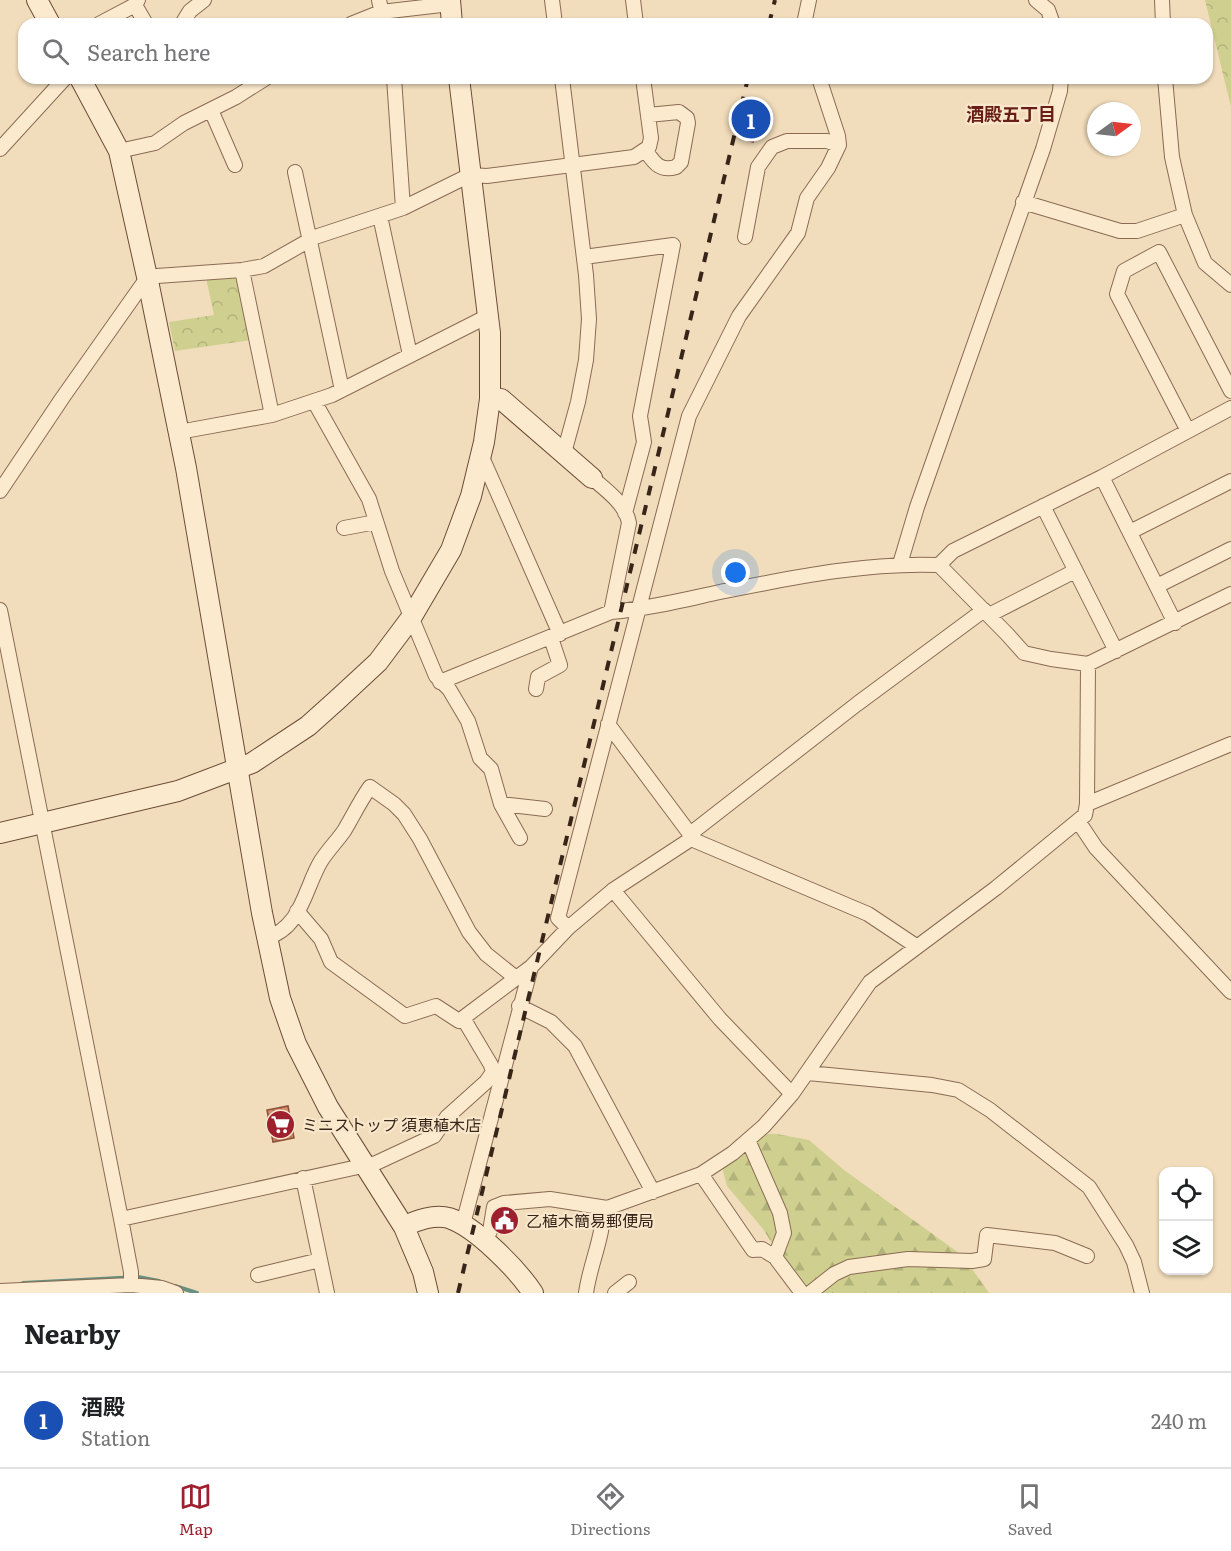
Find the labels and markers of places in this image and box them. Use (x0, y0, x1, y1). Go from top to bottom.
pin: 1 (732, 96, 771, 142)
supermarket icon: ミニストップ 須恵植木店 (265, 1108, 297, 1140)
place label: ミニストップ 須恵植木店 (302, 1112, 481, 1136)
public building icon: 乙植木簡易郵便局 (489, 1204, 521, 1236)
place label: 乙植木簡易郵便局 (526, 1208, 654, 1232)

